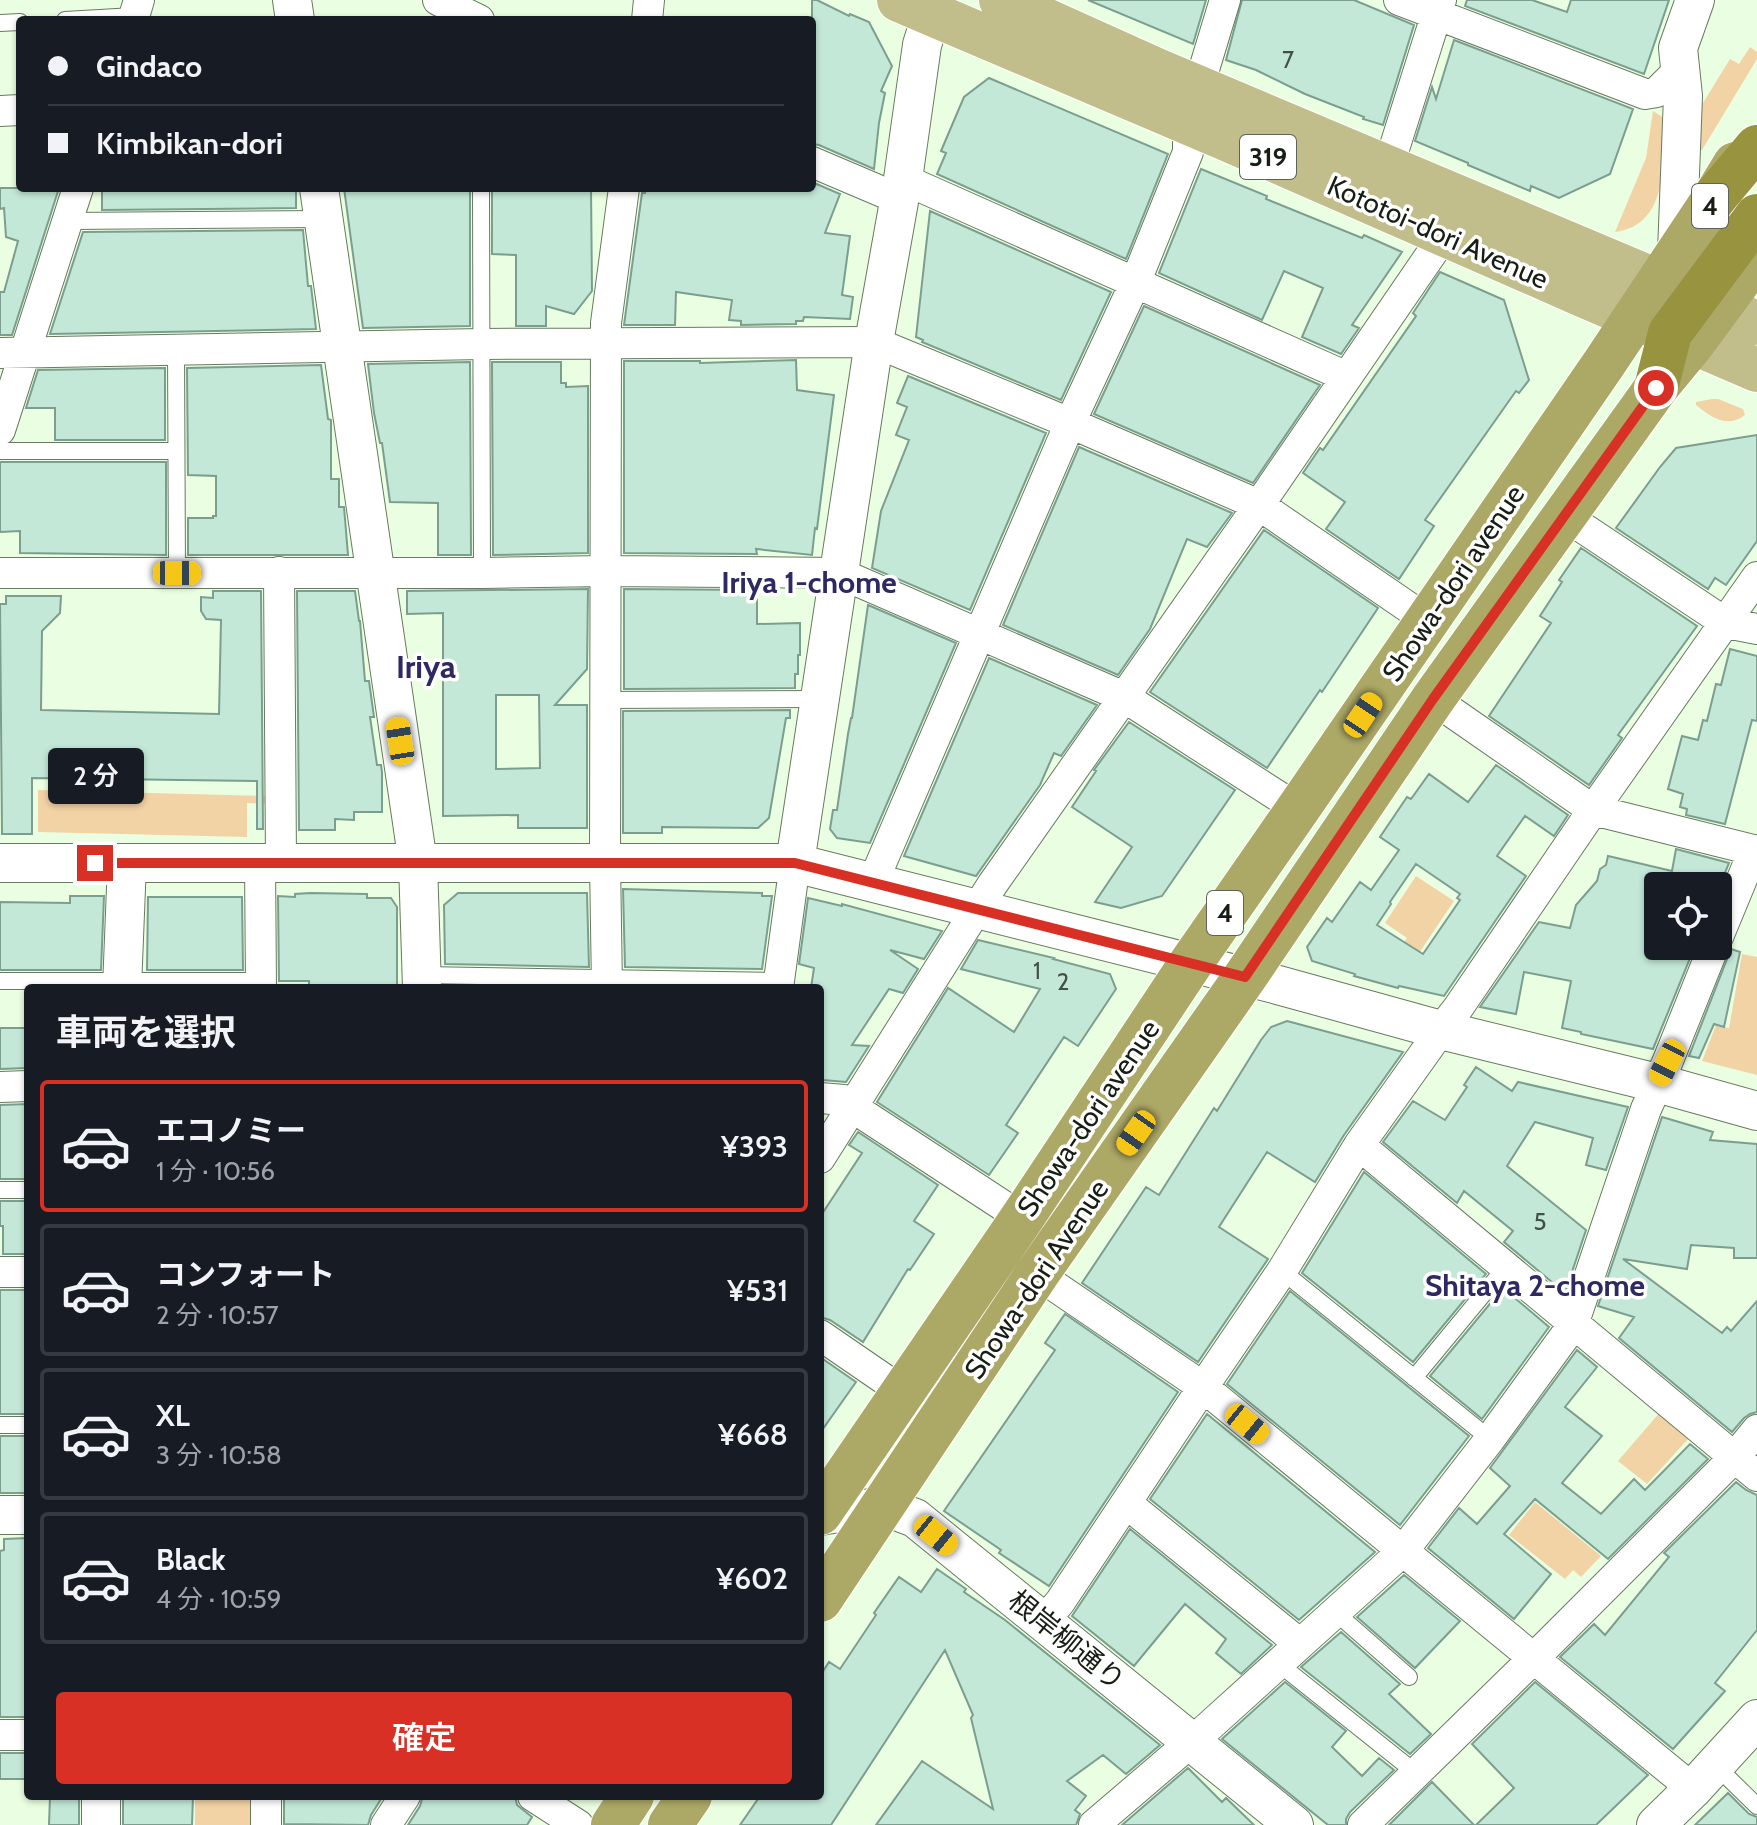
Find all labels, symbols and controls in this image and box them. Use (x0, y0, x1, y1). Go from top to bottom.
house number: 7 (1282, 45, 1294, 74)
text: Gindaco (96, 48, 202, 85)
text: Kimbikan-dori (96, 125, 283, 162)
road number: 319 (1240, 135, 1296, 179)
street label: Kototoi-dori Avenue (1322, 168, 1554, 296)
road number: 4 (1692, 184, 1728, 228)
route start (1638, 370, 1674, 406)
street label: Showa-dori avenue (1375, 478, 1531, 688)
car (153, 561, 201, 585)
district label: Iriya 1-chome (721, 564, 897, 601)
district label: Iriya (396, 647, 456, 686)
car (1340, 688, 1386, 742)
car (384, 715, 416, 767)
callout: 2 分 (47, 747, 143, 803)
text: 2 分 (73, 760, 119, 792)
route end (77, 845, 113, 881)
map controls (1644, 872, 1732, 960)
button: locate (1644, 872, 1732, 960)
road number: 4 (1207, 891, 1243, 935)
house number: 1 (1033, 956, 1041, 985)
house number: 2 (1057, 967, 1069, 996)
text: 車両を選択 (56, 1010, 236, 1054)
street label: Showa-dori avenue (1010, 1013, 1166, 1223)
car (1645, 1036, 1689, 1090)
car (1112, 1106, 1160, 1160)
icon: car (60, 1110, 132, 1182)
text: エコノミー (156, 1112, 306, 1149)
text: ¥393 (721, 1128, 788, 1165)
text: 1 分 · 10:56 (156, 1155, 275, 1187)
street label: Showa-dori Avenue (957, 1173, 1115, 1385)
house number: 5 (1534, 1207, 1546, 1236)
icon: car (60, 1254, 132, 1326)
text: コンフォート (156, 1256, 335, 1293)
district label: Shitaya 2-chome (1425, 1267, 1645, 1304)
text: ¥531 (727, 1272, 788, 1309)
text: 2 分 · 10:57 (156, 1299, 279, 1331)
text: XL (156, 1397, 190, 1434)
icon: car (60, 1398, 132, 1470)
car (1221, 1400, 1273, 1448)
text: ¥668 (718, 1416, 788, 1453)
text: 3 分 · 10:58 (156, 1439, 282, 1471)
car (910, 1511, 962, 1559)
text: Black (156, 1541, 226, 1578)
icon: car (60, 1542, 132, 1614)
text: ¥602 (716, 1560, 788, 1597)
text: 4 分 · 10:59 (156, 1583, 282, 1615)
street label: 根岸柳通り (1002, 1583, 1132, 1697)
button: 確定 (56, 1692, 792, 1784)

